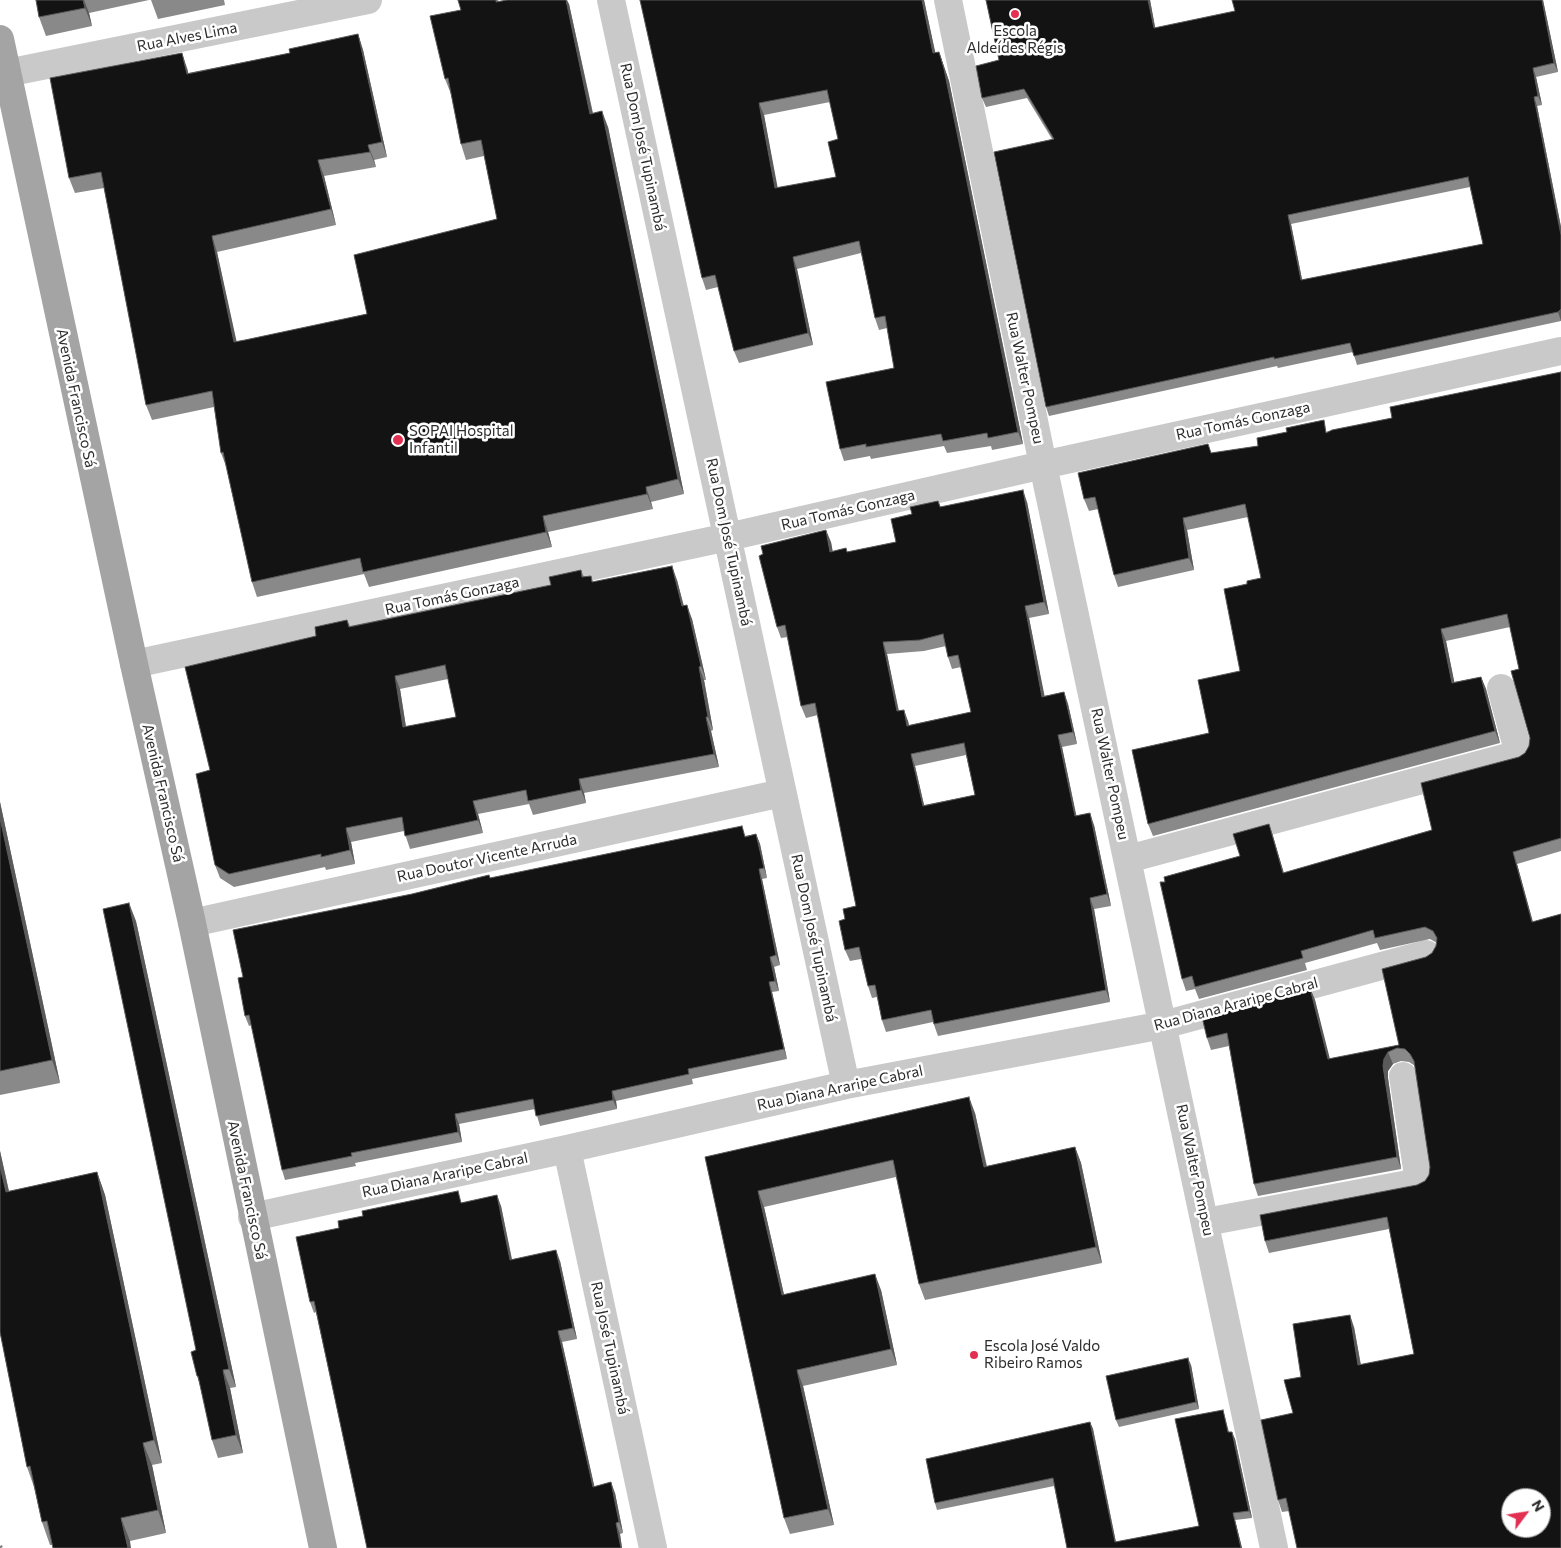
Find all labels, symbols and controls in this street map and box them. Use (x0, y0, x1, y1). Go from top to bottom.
marker: Escola Aldeídes Régis (1009, 8, 1021, 20)
street label: Rua Alves Lima (135, 18, 239, 56)
place label: Escola Aldeídes Régis (966, 22, 1064, 57)
street label: Rua Dom José Tupinambá (616, 61, 670, 233)
street label: Rua Walter Pompeu (1002, 310, 1048, 446)
street label: Avenida Francisco Sá (52, 327, 100, 469)
street label: Rua Tomás Gonzaga (1174, 398, 1312, 444)
place label: SOPAI Hospital Infantil (409, 422, 514, 457)
marker: SOPAI Hospital Infantil (391, 433, 405, 447)
street label: Rua Dom José Tupinambá (702, 456, 756, 628)
street label: Rua Tomás Gonzaga (779, 486, 917, 534)
street label: Rua Tomás Gonzaga (383, 573, 521, 619)
street label: Rua Walter Pompeu (1087, 706, 1133, 842)
street label: Avenida Francisco Sá (138, 722, 188, 864)
street label: Rua Doutor Vicente Arruda (395, 830, 579, 886)
street label: Rua Dom José Tupinambá (787, 852, 841, 1024)
street label: Rua Diana Araripe Cabral (1152, 973, 1320, 1035)
street label: Rua Diana Araripe Cabral (755, 1062, 925, 1114)
street label: Rua Walter Pompeu (1172, 1102, 1218, 1238)
street label: Avenida Francisco Sá (223, 1119, 271, 1261)
street label: Rua Diana Araripe Cabral (360, 1149, 530, 1201)
street label: Rua José Tupinambá (587, 1280, 633, 1416)
place label: Escola José Valdo Ribeiro Ramos (984, 1337, 1100, 1372)
marker: Escola José Valdo Ribeiro Ramos (968, 1349, 980, 1361)
north arrow (1501, 1488, 1551, 1538)
text: N (1528, 1497, 1548, 1514)

